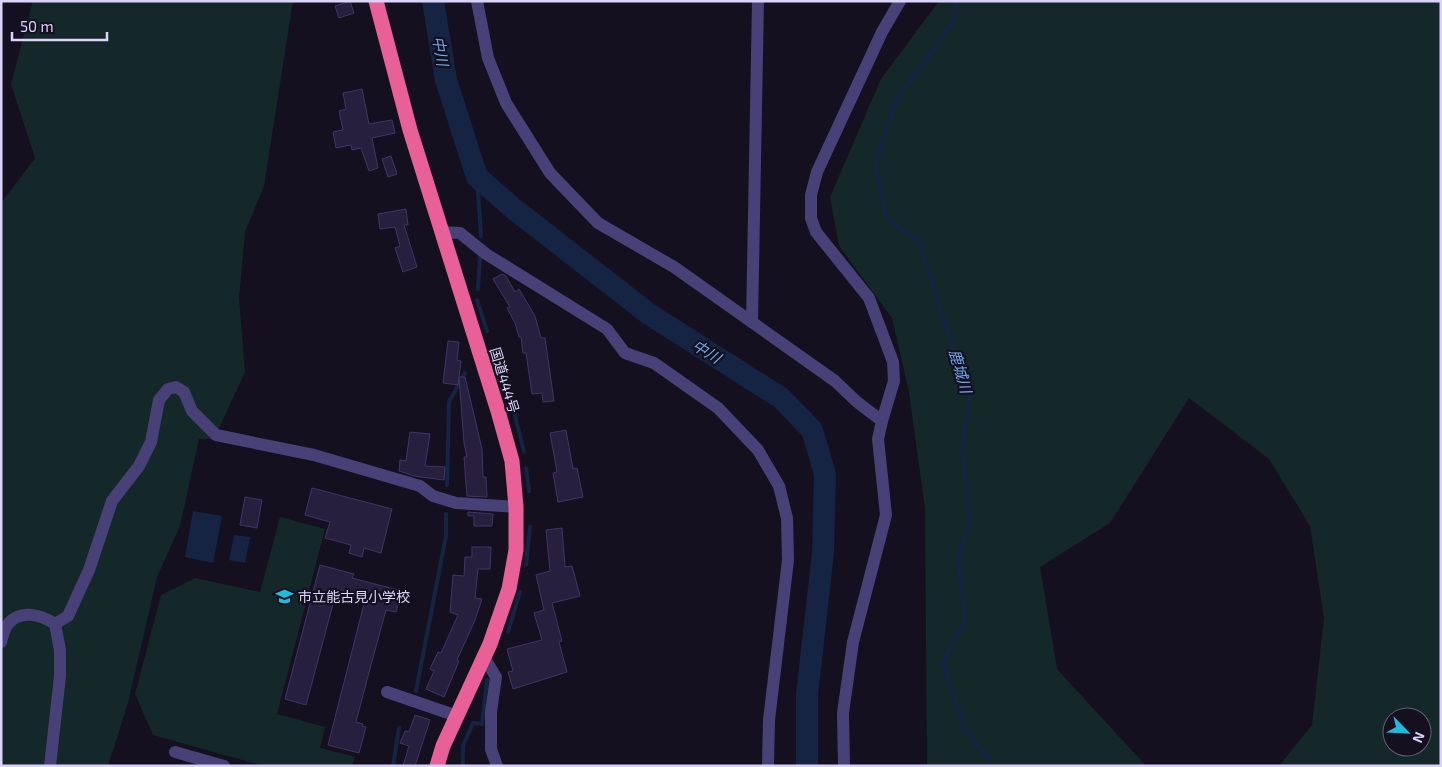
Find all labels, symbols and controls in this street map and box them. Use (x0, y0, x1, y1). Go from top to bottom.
scale bar (12, 10, 108, 42)
text: 50 m (20, 17, 54, 35)
water label: 中川 (430, 35, 453, 69)
water label: 中川 (690, 335, 726, 368)
street label: 国道444号 (487, 345, 523, 415)
water label: 鹿城川 (946, 347, 976, 397)
school or university icon: 市立能古見小学校 (274, 586, 294, 606)
place label: 市立能古見小学校 (298, 588, 410, 605)
north arrow (1382, 707, 1432, 757)
text: N (1410, 729, 1429, 746)

